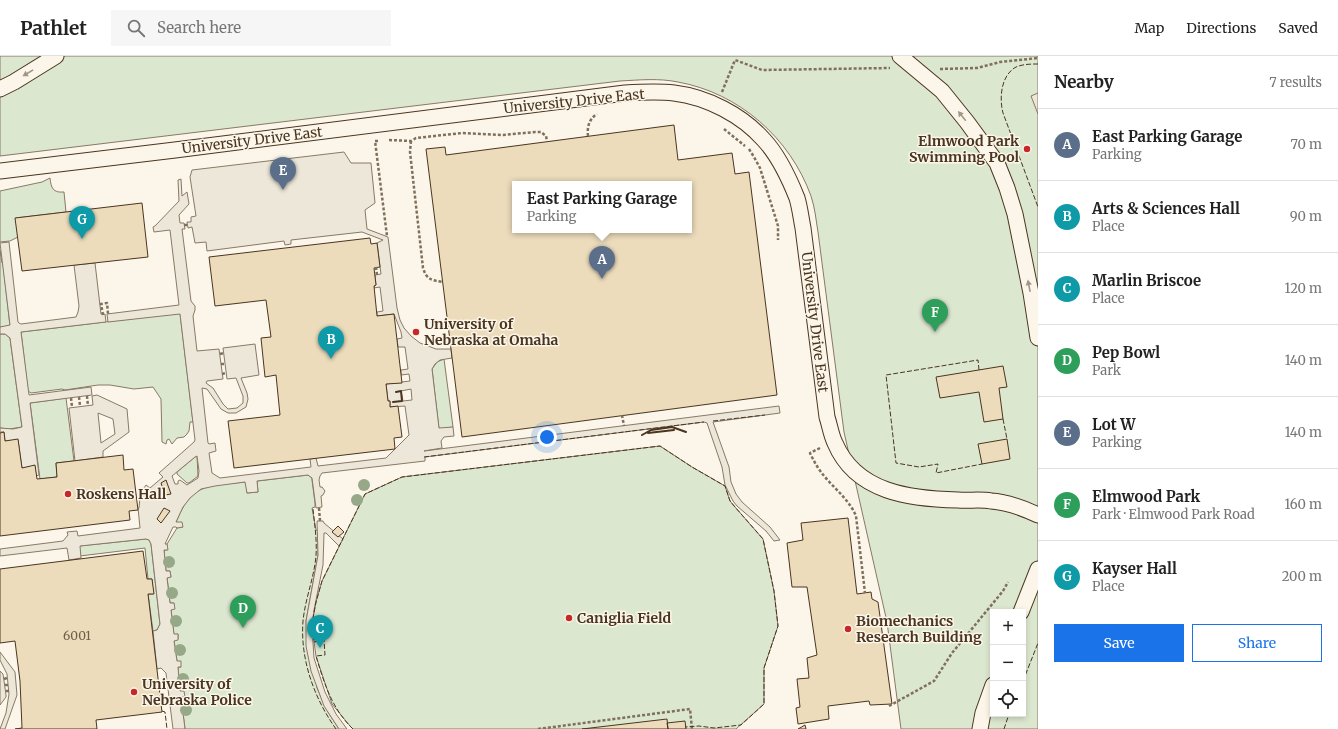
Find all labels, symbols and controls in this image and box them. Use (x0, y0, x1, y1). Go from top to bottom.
search box (111, 10, 391, 46)
text: Pathlet (20, 16, 87, 40)
icon: search (125, 17, 147, 39)
text: Search here (157, 18, 241, 37)
text: Map (1134, 19, 1164, 37)
text: Directions (1186, 19, 1256, 37)
text: Saved (1278, 19, 1318, 37)
one-way arrow (22, 70, 34, 77)
text: Nearby (1054, 71, 1114, 93)
text: 7 results (1269, 74, 1322, 91)
street label: University Drive East (502, 85, 646, 117)
one-way arrow (957, 110, 966, 121)
street label: University Drive East (180, 122, 324, 158)
text: East Parking Garage (1092, 127, 1242, 146)
place label: Elmwood Park Swimming Pool (909, 132, 1020, 166)
text: A (1062, 136, 1072, 153)
text: 70 m (1291, 136, 1322, 153)
marker: Elmwood Park Swimming Pool (1022, 144, 1032, 154)
text: Parking (1092, 146, 1142, 163)
pin: E (270, 157, 296, 190)
popup (512, 181, 692, 233)
text: East Parking Garage (527, 189, 677, 208)
text: Arts & Sciences Hall (1092, 199, 1240, 218)
pin: G (69, 206, 95, 239)
text: Parking (527, 208, 576, 225)
text: B (1062, 208, 1072, 225)
text: 90 m (1290, 208, 1322, 225)
text: Place (1092, 218, 1125, 235)
pin: A (589, 246, 615, 279)
street label: University Drive East (797, 250, 833, 394)
text: Marlin Briscoe (1092, 271, 1201, 290)
one-way arrow (1026, 279, 1032, 292)
text: C (1063, 280, 1071, 297)
text: 120 m (1284, 280, 1322, 297)
text: Place (1092, 290, 1125, 307)
pin: F (922, 299, 948, 332)
place label: University of Nebraska at Omaha (424, 315, 559, 349)
pin: B (318, 326, 344, 359)
marker: University of Nebraska at Omaha (411, 327, 421, 337)
text: Pep Bowl (1092, 343, 1160, 362)
text: D (1062, 352, 1072, 369)
text: 140 m (1285, 352, 1322, 369)
text: Park (1092, 362, 1121, 379)
text: Lot W (1092, 415, 1136, 434)
text: E (1063, 424, 1071, 441)
text: 140 m (1285, 424, 1322, 441)
your location (537, 427, 557, 447)
text: Parking (1092, 434, 1142, 451)
place label: Roskens Hall (76, 485, 167, 503)
text: Elmwood Park (1092, 487, 1200, 506)
marker: Roskens Hall (63, 489, 73, 499)
text: F (1063, 496, 1071, 513)
text: 160 m (1284, 496, 1322, 513)
text: Park · Elmwood Park Road (1092, 506, 1255, 523)
text: Kayser Hall (1092, 559, 1177, 578)
text: G (1062, 568, 1072, 585)
text: 200 m (1282, 568, 1322, 585)
text: Place (1092, 578, 1125, 595)
pin: D (230, 595, 256, 628)
place label: Caniglia Field (577, 609, 672, 627)
map controls (990, 609, 1026, 717)
button: + (990, 609, 1026, 645)
place label: Biomechanics Research Building (856, 612, 982, 646)
marker: Caniglia Field (564, 613, 574, 623)
pin: C (307, 615, 333, 648)
marker: Biomechanics Research Building (843, 624, 853, 634)
button: Save (1054, 624, 1184, 662)
button: Share (1192, 624, 1322, 662)
house number: 6001 (63, 628, 91, 643)
button: − (990, 645, 1026, 681)
place label: University of Nebraska Police (142, 675, 252, 709)
button: locate (990, 681, 1026, 717)
marker: University of Nebraska Police (129, 687, 139, 697)

